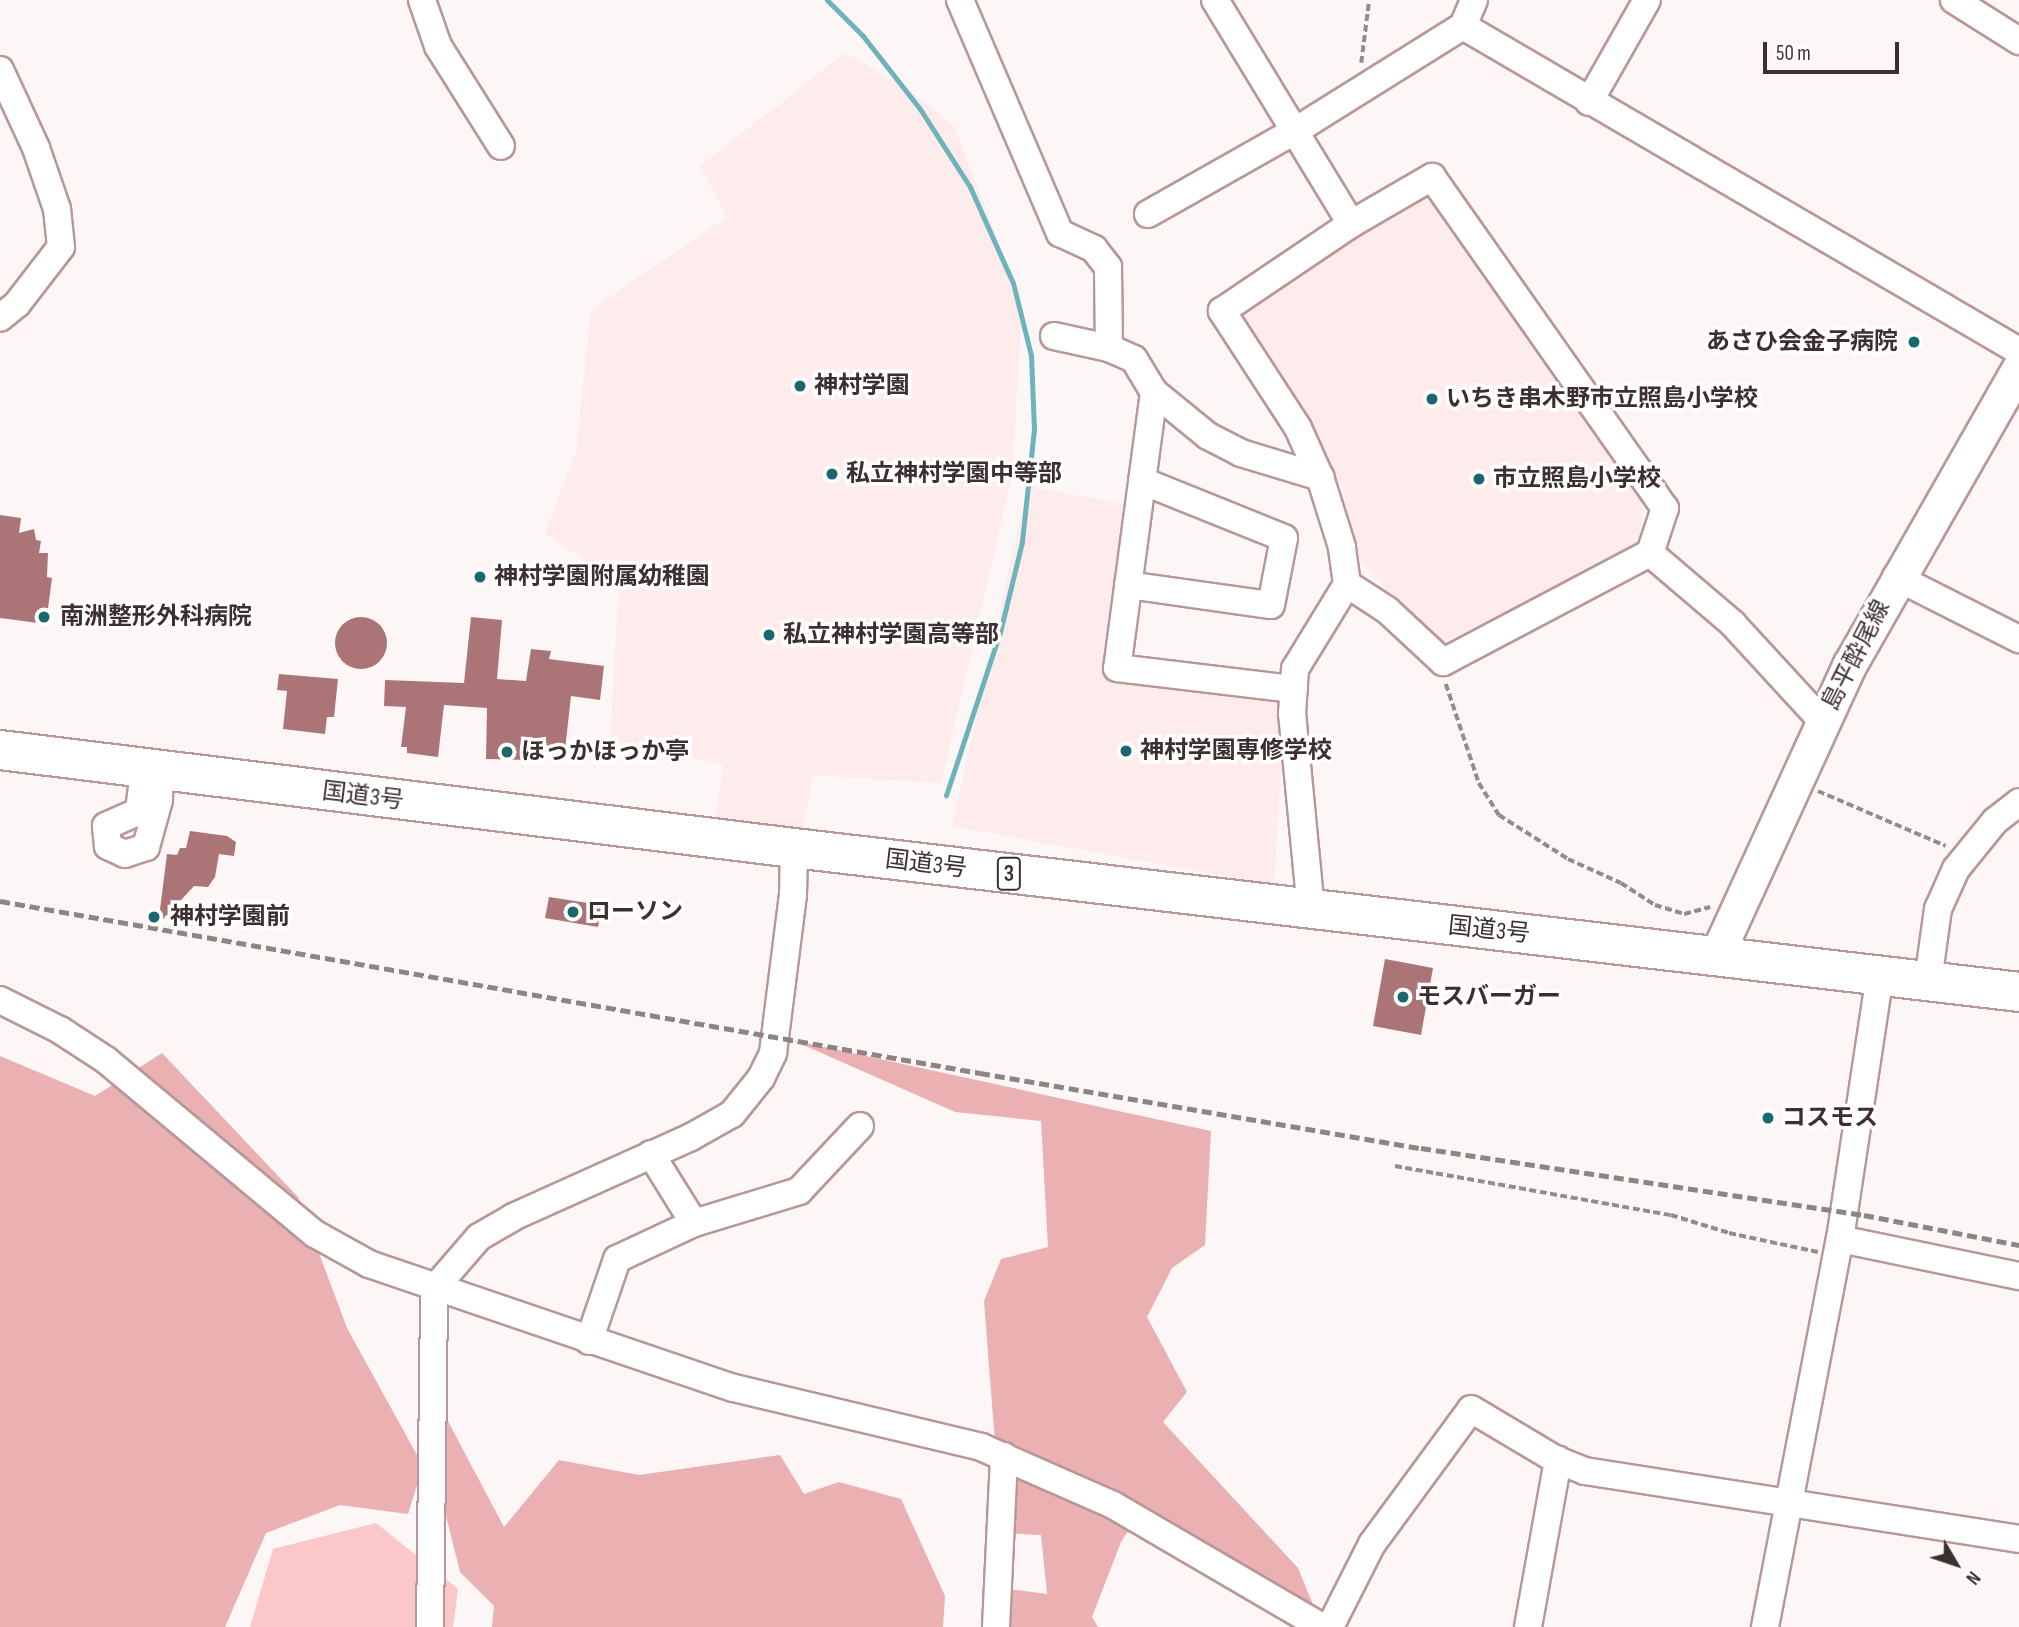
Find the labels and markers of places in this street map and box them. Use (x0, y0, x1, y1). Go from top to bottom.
place label: あさひ会金子病院 (1706, 328, 1898, 356)
marker: あさひ会金子病院 (1904, 332, 1924, 352)
place label: 神村学園 (814, 372, 910, 400)
marker: 神村学園 (792, 378, 808, 394)
place label: いちき串木野市立照島小学校 (1446, 385, 1758, 413)
marker: いちき串木野市立照島小学校 (1424, 391, 1440, 407)
place label: 私立神村学園中等部 (846, 460, 1062, 488)
place label: 市立照島小学校 (1493, 465, 1661, 493)
marker: 私立神村学園中等部 (824, 466, 840, 482)
marker: 市立照島小学校 (1471, 471, 1487, 487)
place label: 神村学園附属幼稚園 (494, 563, 710, 591)
marker: 神村学園附属幼稚園 (472, 569, 488, 585)
place label: 南洲整形外科病院 (60, 603, 252, 631)
marker: 南洲整形外科病院 (34, 607, 54, 627)
place label: 私立神村学園高等部 (783, 621, 999, 649)
marker: 私立神村学園高等部 (761, 627, 777, 643)
place label: 神村学園専修学校 (1140, 737, 1332, 765)
place label: ほっかほっか亭 (521, 738, 689, 766)
marker: 神村学園専修学校 (1118, 743, 1134, 759)
marker: ほっかほっか亭 (499, 744, 515, 760)
place label: ローソン (587, 898, 683, 926)
place label: 神村学園前 (170, 903, 290, 931)
marker: ローソン (565, 904, 581, 920)
marker: 神村学園前 (144, 907, 164, 927)
place label: モスバーガー (1417, 983, 1561, 1011)
marker: モスバーガー (1395, 989, 1411, 1005)
place label: コスモス (1782, 1104, 1878, 1132)
marker: コスモス (1760, 1110, 1776, 1126)

